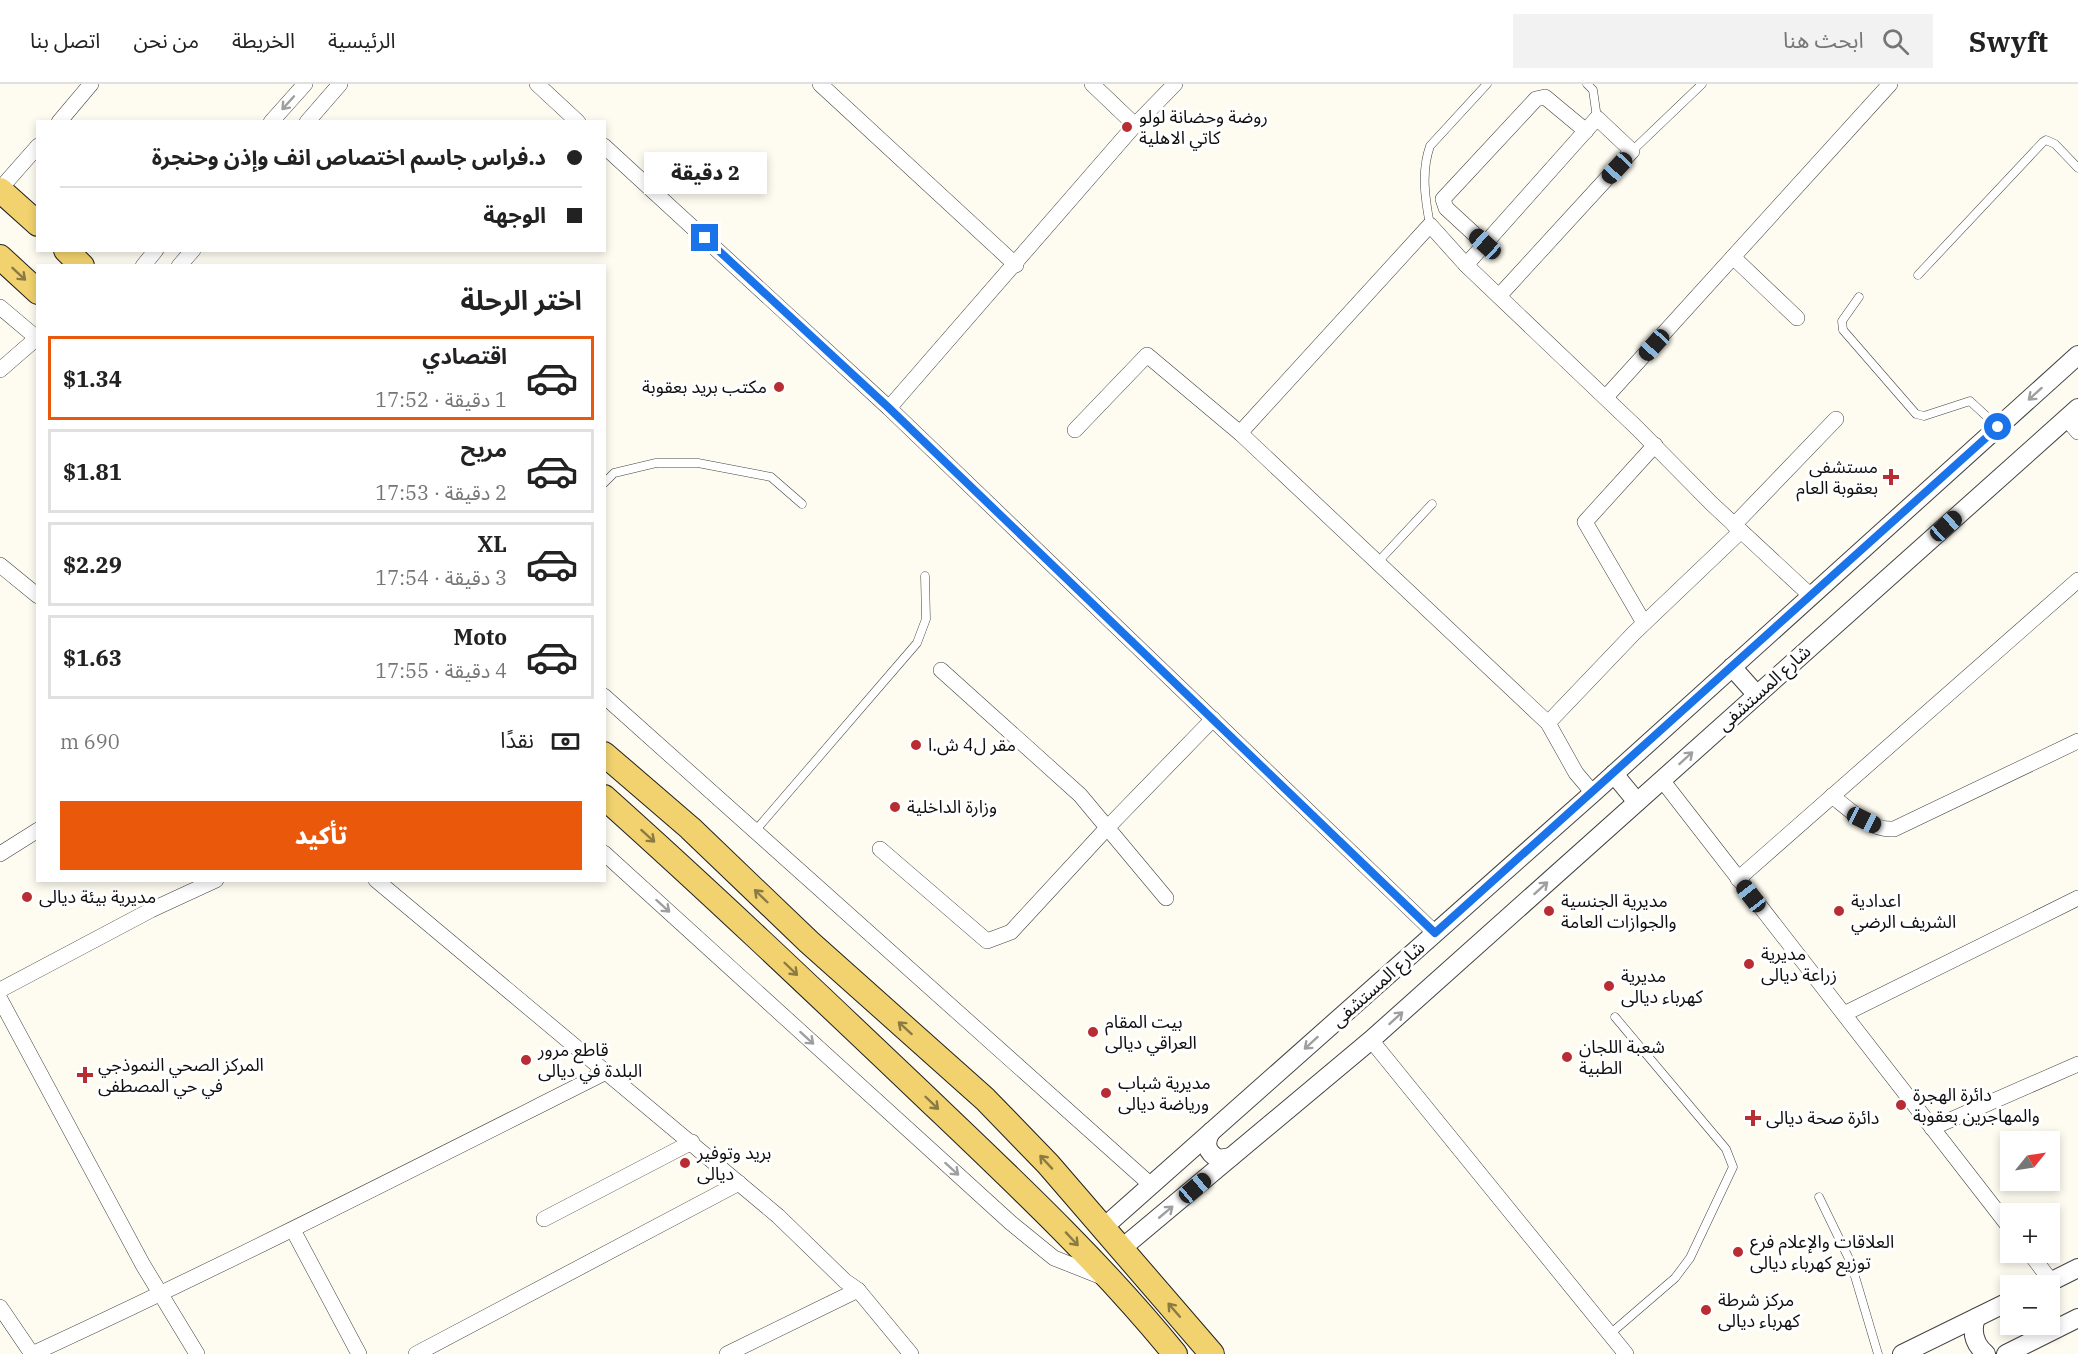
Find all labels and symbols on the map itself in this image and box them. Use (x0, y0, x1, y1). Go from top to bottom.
one-way arrow (281, 95, 295, 110)
place label: روضة وحضانة لولو كاتي الاهلية (1139, 105, 1268, 151)
marker: روضة وحضانة لولو كاتي الاهلية (1120, 120, 1134, 134)
car (1598, 149, 1636, 187)
callout: 2 دقيقة (644, 151, 766, 193)
route end (691, 224, 718, 251)
car (1466, 225, 1504, 263)
one-way arrow (11, 267, 26, 281)
car (1635, 326, 1673, 364)
place label: مكتب بريد بعقوبة (642, 375, 767, 398)
marker: مكتب بريد بعقوبة (772, 380, 786, 394)
one-way arrow (2027, 387, 2042, 401)
route start (1984, 413, 2011, 440)
place label: مستشفى بعقوبة العام (1796, 455, 1878, 502)
marker: مستشفى بعقوبة العام (1882, 468, 1900, 486)
car (1927, 507, 1965, 545)
street label: شارع المستشفى (1712, 640, 1817, 738)
place label: مقر ل4 ش.ا (928, 733, 1016, 756)
marker: مقر ل4 ش.ا (909, 738, 923, 752)
one-way arrow (1678, 751, 1693, 765)
place label: وزارة الداخلية (907, 795, 997, 818)
marker: وزارة الداخلية (888, 800, 902, 814)
car (1844, 804, 1884, 836)
one-way arrow (640, 829, 655, 843)
car (1733, 876, 1769, 916)
one-way arrow (1533, 881, 1548, 895)
place label: مديرية بيئة ديالى (39, 885, 156, 908)
one-way arrow (754, 889, 769, 903)
place label: مديرية الجنسية والجوازات العامة (1561, 889, 1677, 933)
place label: اعدادية الشريف الرضي (1851, 889, 1956, 935)
marker: مديرية بيئة ديالى (20, 890, 34, 904)
one-way arrow (656, 899, 671, 914)
marker: مديرية الجنسية والجوازات العامة (1542, 904, 1556, 918)
marker: اعدادية الشريف الرضي (1832, 904, 1846, 918)
street label: شارع المستشفى (1326, 936, 1431, 1034)
place label: مديرية زراعة ديالى (1761, 942, 1837, 986)
marker: مديرية زراعة ديالى (1742, 957, 1756, 971)
one-way arrow (783, 962, 798, 976)
place label: مديرية كهرباء ديالى (1621, 964, 1704, 1008)
marker: مديرية كهرباء ديالى (1602, 979, 1616, 993)
place label: بيت المقام العراقي ديالى (1105, 1010, 1197, 1056)
one-way arrow (1388, 1011, 1403, 1025)
one-way arrow (898, 1021, 913, 1035)
marker: بيت المقام العراقي ديالى (1086, 1025, 1100, 1039)
one-way arrow (800, 1031, 815, 1045)
place label: شعبة اللجان الطبية (1579, 1035, 1665, 1079)
one-way arrow (1304, 1036, 1319, 1050)
place label: قاطع مرور البلدة في ديالى (537, 1038, 642, 1084)
marker: شعبة اللجان الطبية (1560, 1050, 1574, 1064)
place label: المركز الصحي النموذجي في حي المصطفى (98, 1053, 264, 1099)
marker: قاطع مرور البلدة في ديالى (519, 1053, 533, 1067)
marker: المركز الصحي النموذجي في حي المصطفى (76, 1066, 94, 1084)
place label: مديرية شباب ورياضة ديالى (1118, 1071, 1211, 1115)
place label: دائرة الهجرة والمهاجرين بعقوبة (1913, 1083, 2040, 1127)
marker: مديرية شباب ورياضة ديالى (1099, 1086, 1113, 1100)
one-way arrow (924, 1096, 939, 1111)
marker: دائرة الهجرة والمهاجرين بعقوبة (1894, 1098, 1908, 1112)
place label: دائرة صحة ديالى (1766, 1106, 1879, 1129)
marker: دائرة صحة ديالى (1744, 1109, 1762, 1127)
north arrow (2000, 1131, 2060, 1191)
place label: بريد وتوفير ديالى (696, 1141, 771, 1185)
one-way arrow (1039, 1155, 1053, 1170)
marker: بريد وتوفير ديالى (678, 1156, 692, 1170)
one-way arrow (944, 1162, 959, 1176)
car (1175, 1170, 1215, 1206)
one-way arrow (1158, 1205, 1174, 1218)
place label: العلاقات والإعلام فرع توزيع كهرباء ديالى (1750, 1230, 1894, 1277)
one-way arrow (1065, 1231, 1079, 1246)
marker: العلاقات والإعلام فرع توزيع كهرباء ديالى (1731, 1245, 1745, 1259)
place label: مركز شرطة كهرباء ديالى (1718, 1288, 1801, 1332)
one-way arrow (1167, 1302, 1180, 1318)
marker: مركز شرطة كهرباء ديالى (1699, 1303, 1713, 1317)

